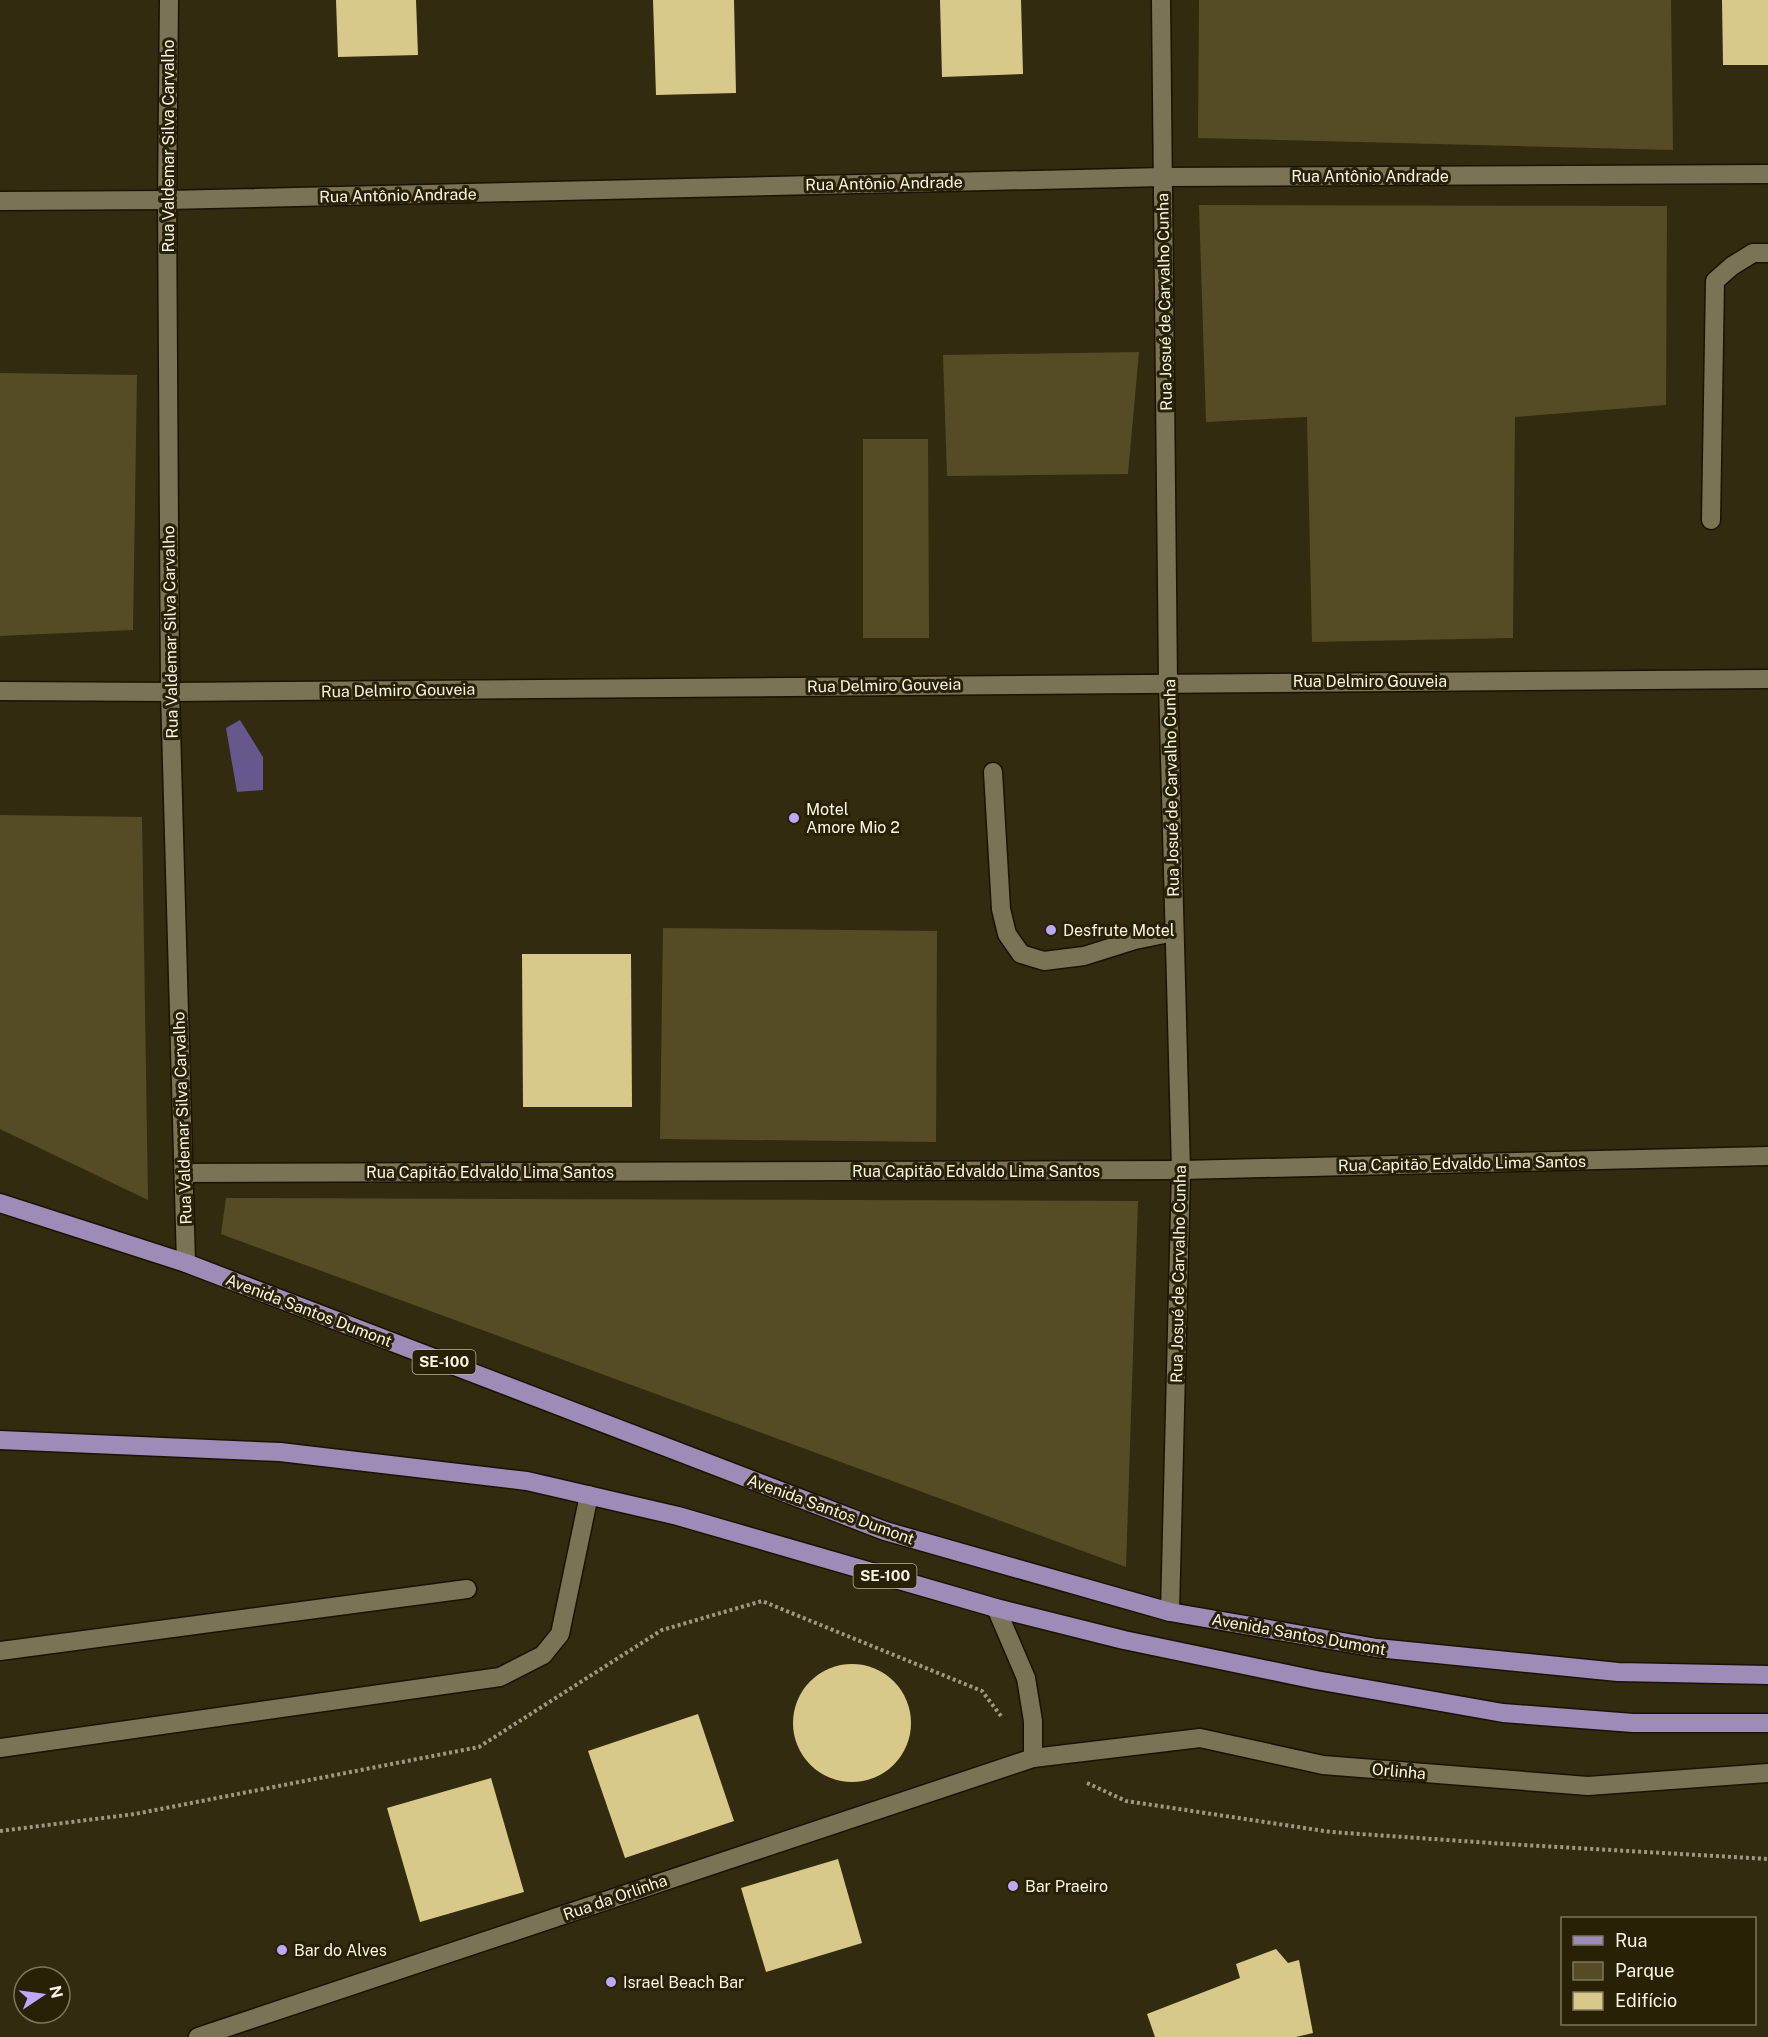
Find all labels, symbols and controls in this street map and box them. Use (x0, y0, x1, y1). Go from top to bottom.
street label: Rua Valdemar Silva Carvalho (159, 39, 178, 253)
street label: Rua Antônio Andrade (1291, 167, 1449, 186)
street label: Rua Antônio Andrade (805, 173, 963, 194)
street label: Rua Antônio Andrade (319, 185, 477, 206)
street label: Rua Josué de Carvalho Cunha (1153, 193, 1176, 411)
street label: Rua Valdemar Silva Carvalho (159, 525, 182, 739)
street label: Rua Delmiro Gouveia (1293, 672, 1447, 691)
street label: Rua Delmiro Gouveia (807, 675, 961, 696)
street label: Rua Josué de Carvalho Cunha (1160, 679, 1183, 897)
street label: Rua Delmiro Gouveia (321, 680, 475, 701)
place label: Motel Amore Mio 2 (806, 800, 900, 837)
marker: Motel Amore Mio 2 (787, 811, 801, 825)
place label: Desfrute Motel (1063, 921, 1175, 940)
marker: Desfrute Motel (1044, 923, 1058, 937)
street label: Rua Valdemar Silva Carvalho (169, 1011, 196, 1225)
street label: Rua Capitão Edvaldo Lima Santos (1338, 1152, 1586, 1175)
street label: Rua Capitão Edvaldo Lima Santos (852, 1162, 1100, 1181)
street label: Rua Capitão Edvaldo Lima Santos (366, 1163, 614, 1182)
street label: Rua Josué de Carvalho Cunha (1167, 1165, 1190, 1383)
street label: Avenida Santos Dumont (223, 1270, 395, 1351)
road number: SE-100 (412, 1350, 476, 1374)
street label: Avenida Santos Dumont (745, 1470, 917, 1549)
road number: SE-100 (854, 1564, 916, 1588)
street label: Avenida Santos Dumont (1210, 1610, 1388, 1659)
street label: Orlinha (1371, 1760, 1427, 1783)
street label: Rua da Orlinha (561, 1871, 670, 1924)
place label: Bar Praeiro (1025, 1877, 1108, 1896)
marker: Bar Praeiro (1006, 1879, 1020, 1893)
legend (1561, 1917, 1756, 2025)
text: Rua (1615, 1930, 1647, 1951)
place label: Bar do Alves (294, 1941, 387, 1960)
marker: Bar do Alves (275, 1943, 289, 1957)
text: Parque (1615, 1960, 1675, 1981)
north arrow (12, 1965, 72, 2025)
place label: Israel Beach Bar (623, 1973, 744, 1992)
marker: Israel Beach Bar (604, 1975, 618, 1989)
text: N (45, 1984, 67, 2000)
text: Edifício (1615, 1990, 1677, 2011)

